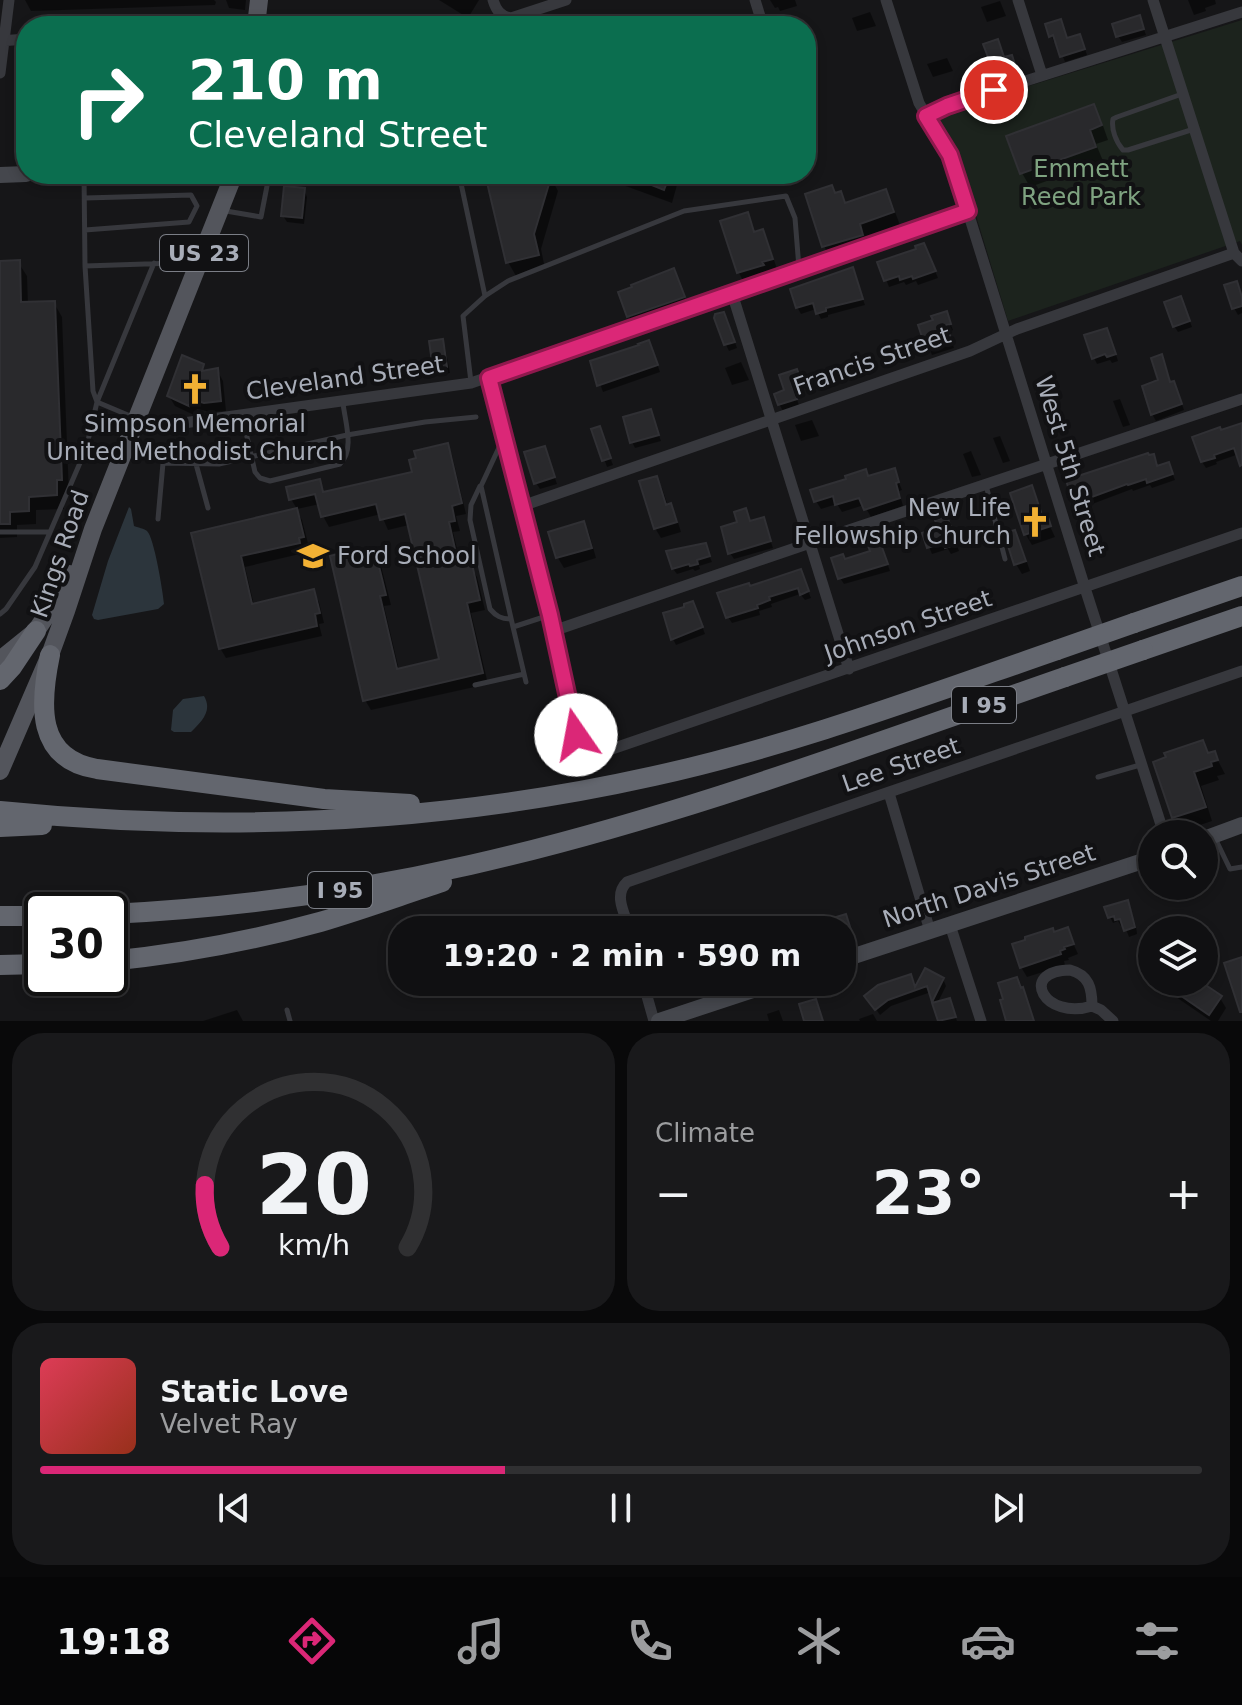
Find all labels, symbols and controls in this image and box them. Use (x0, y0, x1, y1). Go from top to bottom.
text: 210 m (188, 47, 383, 112)
icon: right (56, 48, 160, 152)
pin (960, 56, 1028, 124)
icon: arrive (972, 68, 1016, 112)
text: Cleveland Street (188, 114, 487, 155)
park label: Emmett Reed Park (1021, 155, 1141, 211)
road number: US 23 (160, 235, 248, 271)
street label: Francis Street (790, 321, 954, 401)
street label: Cleveland Street (244, 350, 446, 406)
church icon: Simpson Memorial United Methodist Church (178, 372, 212, 406)
street label: West 5th Street (1029, 372, 1111, 560)
place label: Simpson Memorial United Methodist Church (46, 410, 344, 466)
street label: Kings Road (25, 486, 95, 622)
place label: New Life Fellowship Church (794, 494, 1011, 550)
church icon: New Life Fellowship Church (1018, 505, 1052, 539)
school or university icon: Ford School (296, 539, 330, 573)
place label: Ford School (337, 542, 477, 570)
street label: Johnson Street (819, 584, 995, 668)
road number: I 95 (952, 687, 1016, 723)
position arrow (534, 693, 618, 777)
street label: Lee Street (838, 732, 964, 798)
map controls (1138, 820, 1218, 996)
button: search (1138, 820, 1218, 900)
street label: North Davis Street (879, 838, 1099, 934)
road number: I 95 (308, 872, 372, 908)
speed limit sign: 30 (24, 892, 128, 996)
button: layers (1138, 916, 1218, 996)
text: 19:20 · 2 min · 590 m (443, 938, 801, 973)
text: Climate (655, 1118, 755, 1148)
text: 20 (256, 1137, 371, 1234)
text: 23° (872, 1158, 985, 1228)
text: − (655, 1168, 692, 1219)
text: + (1165, 1168, 1202, 1219)
text: km/h (277, 1228, 350, 1262)
text: Static Love (160, 1374, 349, 1409)
text: Velvet Ray (160, 1409, 298, 1439)
icon: previous (212, 1486, 256, 1530)
icon: pause (599, 1486, 643, 1530)
icon: next (986, 1486, 1030, 1530)
icon: directions (284, 1613, 340, 1669)
icon: music (453, 1613, 509, 1669)
icon: phone (622, 1613, 678, 1669)
icon: climate (791, 1613, 847, 1669)
icon: car (960, 1613, 1016, 1669)
icon: filters (1129, 1613, 1185, 1669)
text: 19:18 (57, 1621, 171, 1662)

